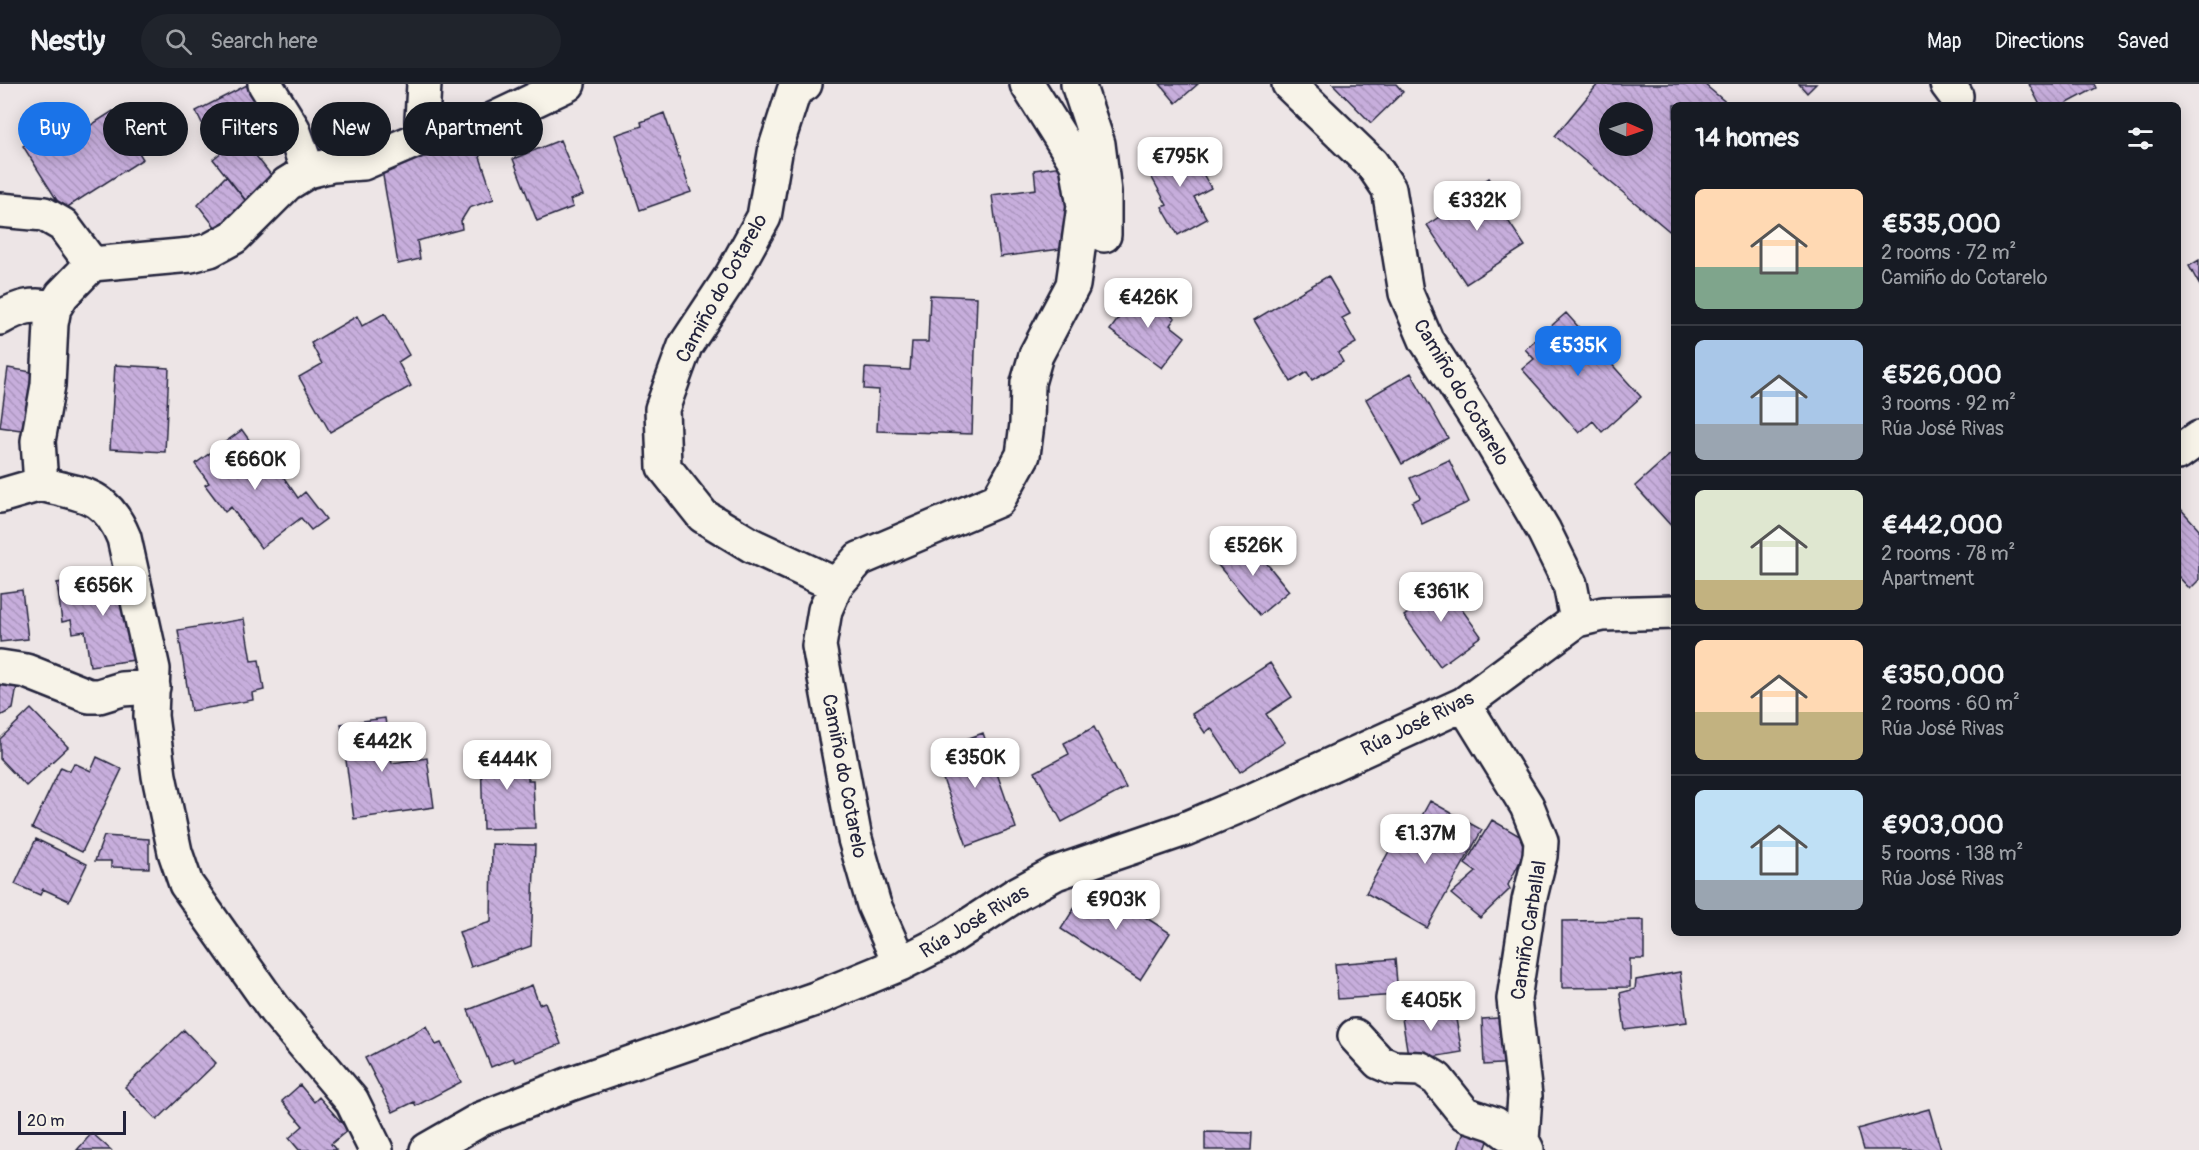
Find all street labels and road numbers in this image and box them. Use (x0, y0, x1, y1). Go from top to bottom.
street label: Camiño do Cotarelo (670, 209, 773, 367)
street label: Camiño do Cotarelo (1408, 314, 1515, 470)
street label: Rúa José Rivas (1357, 685, 1478, 762)
street label: Camiño do Cotarelo (816, 692, 873, 860)
street label: Camiño Carballal (1505, 858, 1552, 1002)
street label: Rúa José Rivas (915, 879, 1033, 964)

